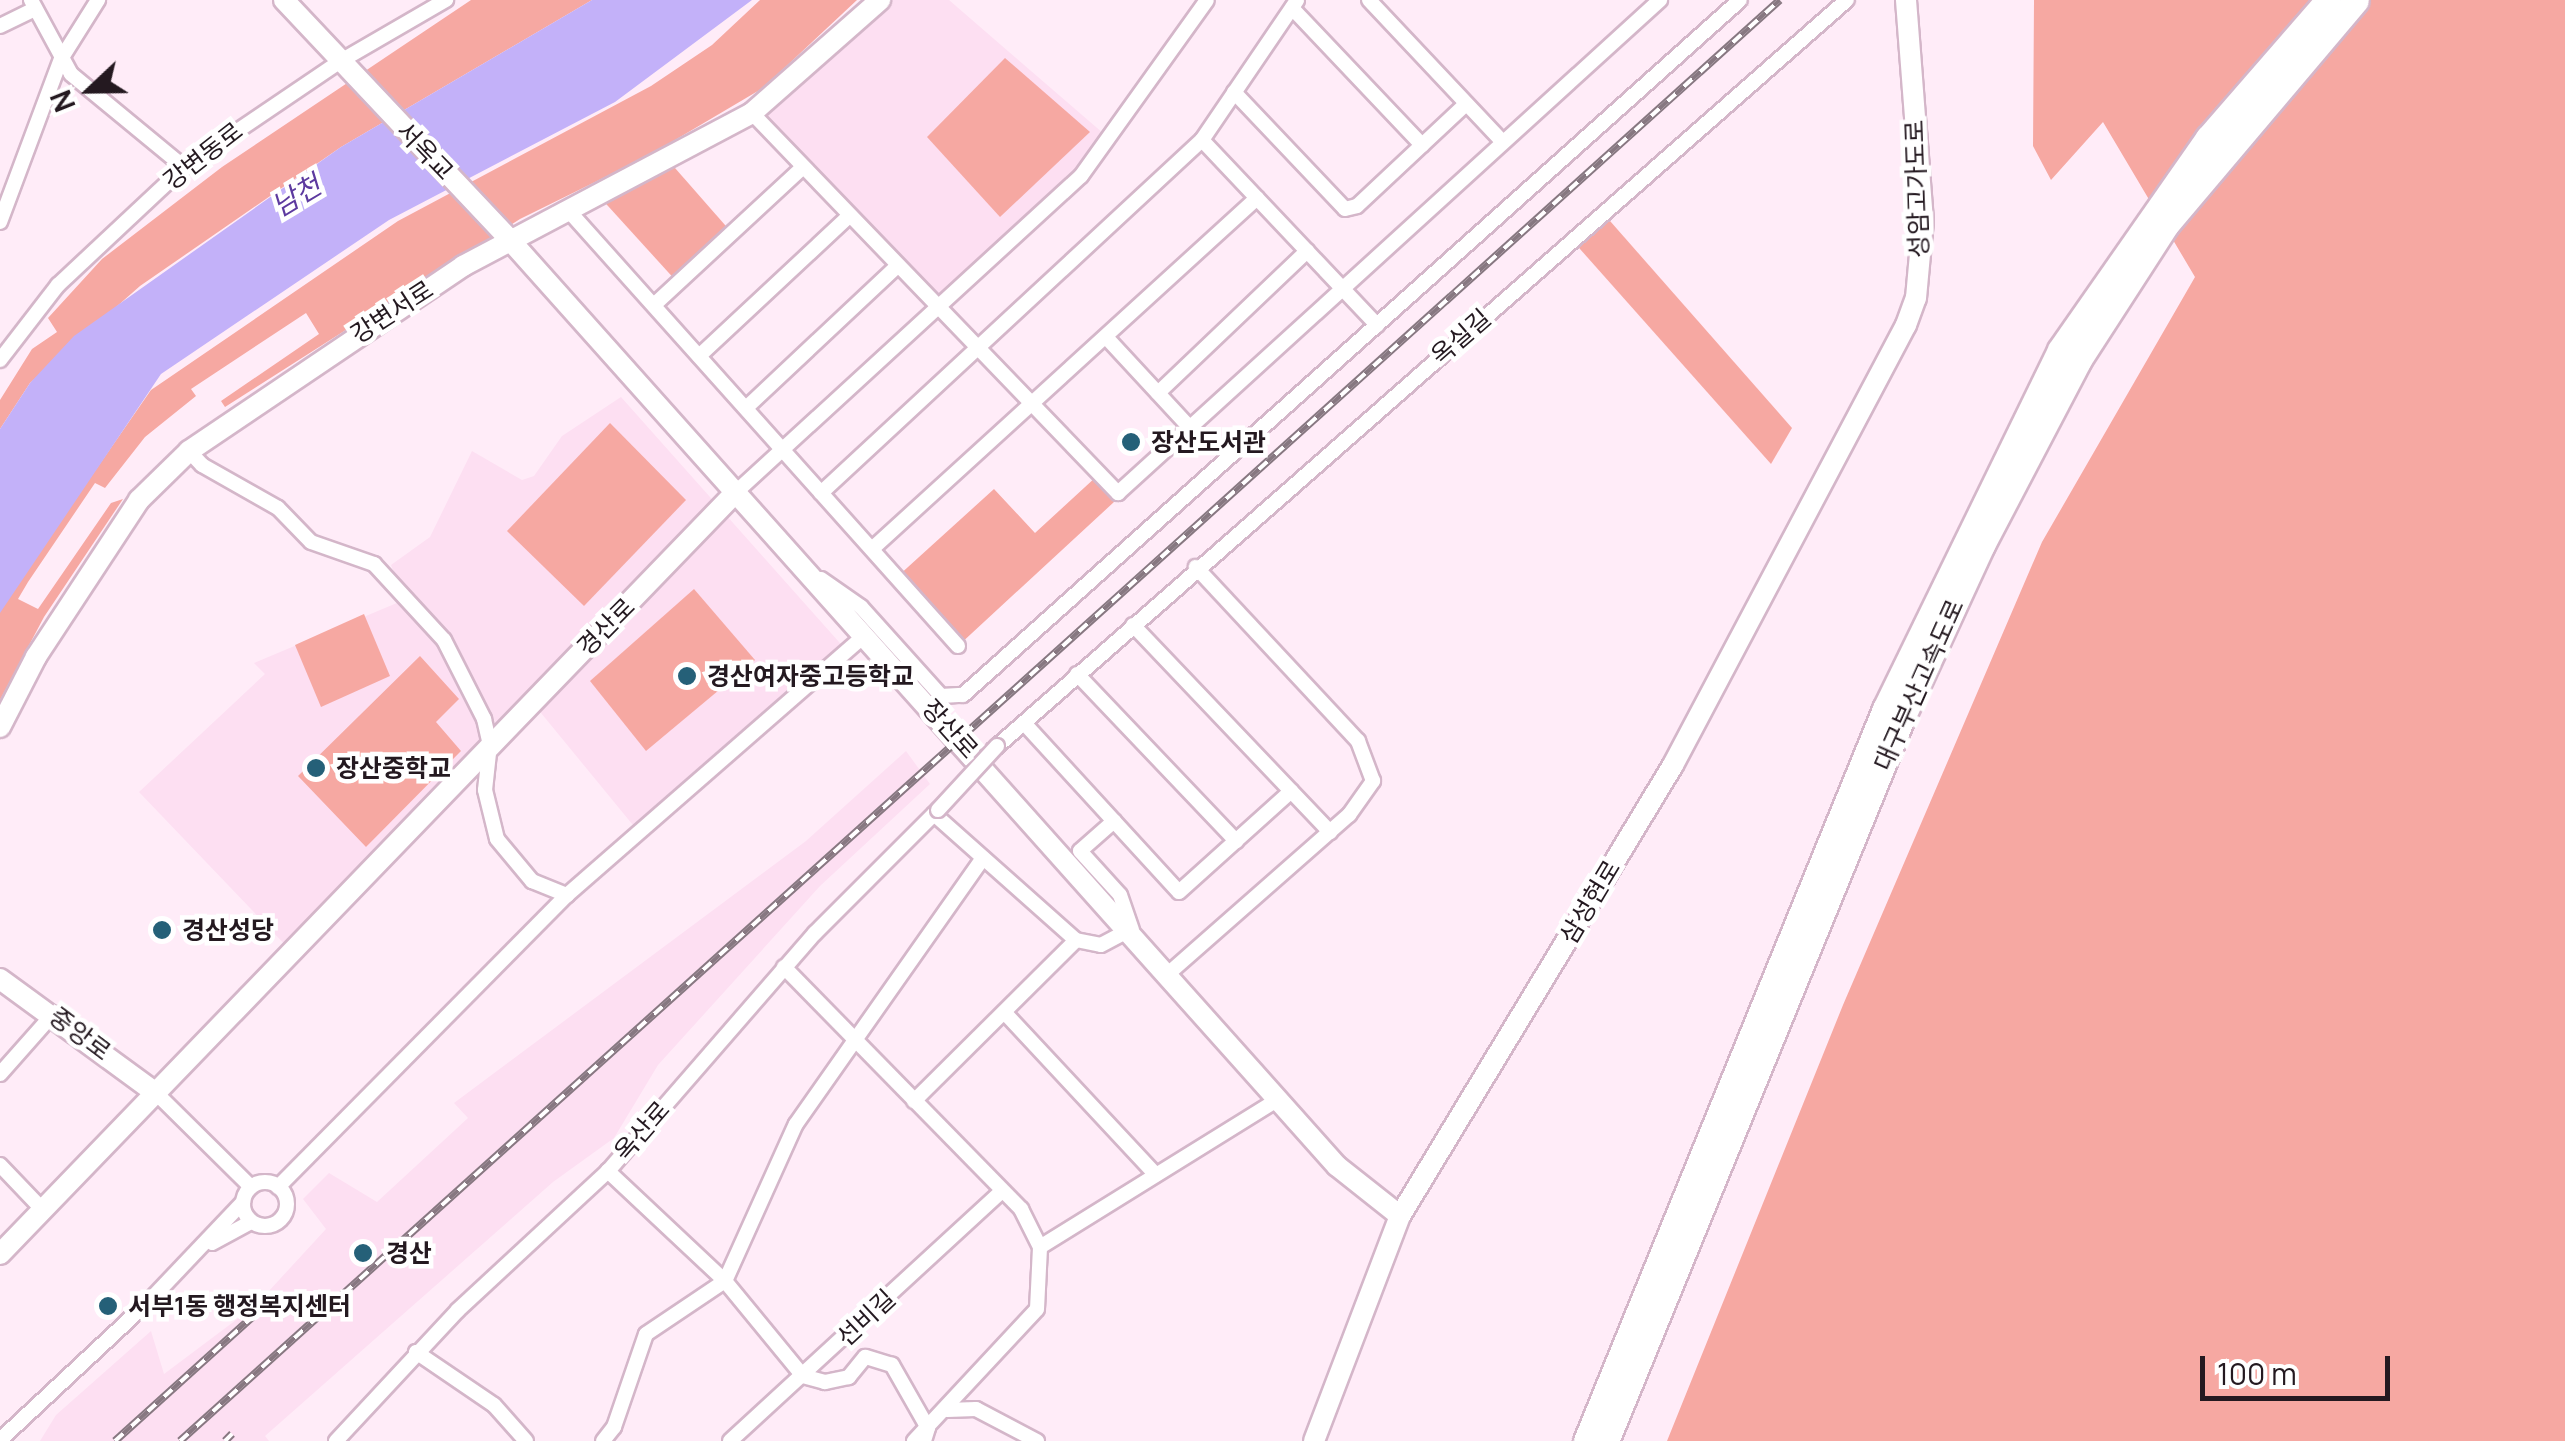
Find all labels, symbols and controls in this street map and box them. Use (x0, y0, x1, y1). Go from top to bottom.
north arrow (40, 40, 140, 140)
text: N (41, 85, 84, 118)
street label: 강변동로 (158, 116, 248, 196)
street label: 서옥교 (390, 116, 460, 186)
street label: 성암고가도로 (1900, 120, 1934, 258)
water label: 남천 (265, 167, 327, 223)
street label: 강변서로 (345, 274, 439, 350)
street label: 옥실길 (1425, 303, 1497, 371)
place label: 장산도서관 (1151, 427, 1266, 457)
marker: 장산도서관 (1120, 431, 1142, 453)
street label: 경산로 (571, 592, 641, 662)
street label: 대구부산고속도로 (1868, 595, 1970, 775)
place label: 경산여자중고등학교 (707, 661, 914, 691)
marker: 경산여자중고등학교 (676, 665, 698, 687)
street label: 장산로 (916, 693, 984, 765)
place label: 장산중학교 (336, 753, 451, 783)
marker: 장산중학교 (305, 757, 327, 779)
street label: 삼성현로 (1553, 855, 1627, 949)
place label: 경산성당 (182, 915, 274, 945)
marker: 경산성당 (151, 919, 173, 941)
street label: 중앙로 (43, 1001, 117, 1067)
street label: 옥산로 (608, 1095, 676, 1167)
place label: 경산 (386, 1238, 432, 1268)
marker: 경산 (350, 1240, 376, 1266)
street label: 선비길 (831, 1284, 901, 1352)
place label: 서부1동 행정복지센터 (128, 1291, 351, 1321)
marker: 서부1동 행정복지센터 (97, 1295, 119, 1317)
scale bar (2205, 1336, 2395, 1398)
text: 100 m (2217, 1353, 2297, 1394)

